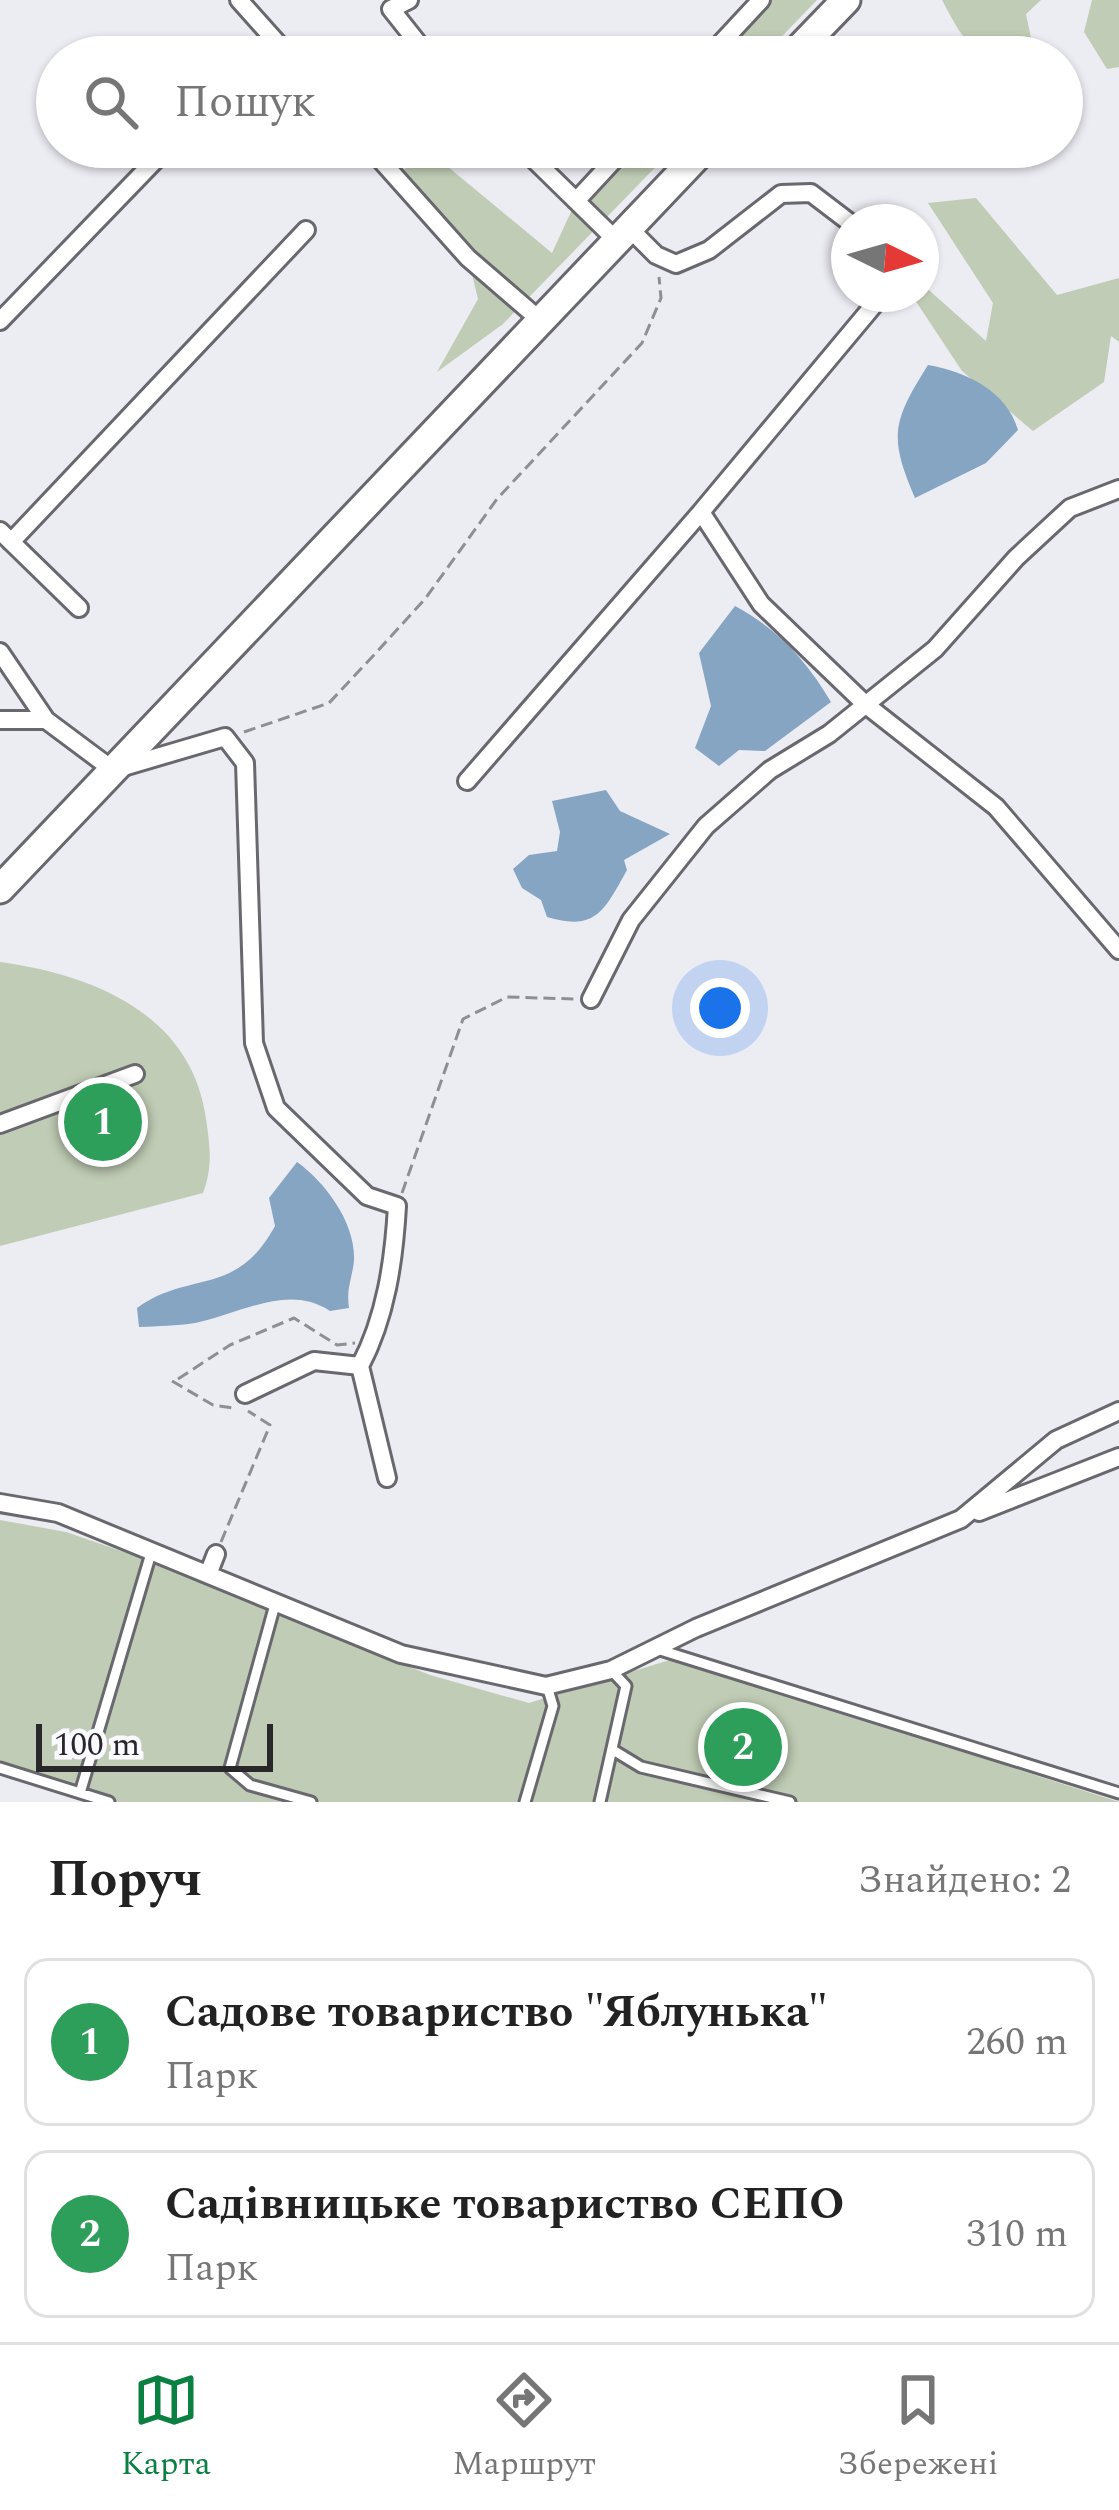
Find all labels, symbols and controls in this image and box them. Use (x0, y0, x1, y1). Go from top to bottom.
search box (36, 36, 1083, 168)
text: Пошук (174, 68, 316, 137)
icon: search (78, 69, 144, 135)
north arrow (831, 204, 939, 312)
your location (690, 978, 750, 1038)
pin: 1 (64, 1077, 142, 1167)
pin: 2 (704, 1702, 782, 1792)
scale bar (36, 1718, 273, 1771)
text: 100 m (54, 1720, 140, 1770)
text: Поруч (48, 1841, 202, 1919)
text: Знайдено: 2 (857, 1851, 1071, 1910)
text: Садове товариство "Яблунька" (165, 1978, 828, 2047)
text: 1 (79, 2013, 101, 2072)
text: 260 m (966, 2013, 1068, 2072)
text: Парк (165, 2047, 258, 2106)
text: Садівницьке товариство СЕПО (165, 2170, 845, 2239)
text: 2 (79, 2205, 101, 2264)
text: 310 m (966, 2205, 1068, 2264)
text: Парк (165, 2239, 258, 2298)
tab: Карта (121, 2367, 211, 2489)
tab: Маршрут (452, 2367, 596, 2489)
tab: Збережені (837, 2367, 998, 2489)

